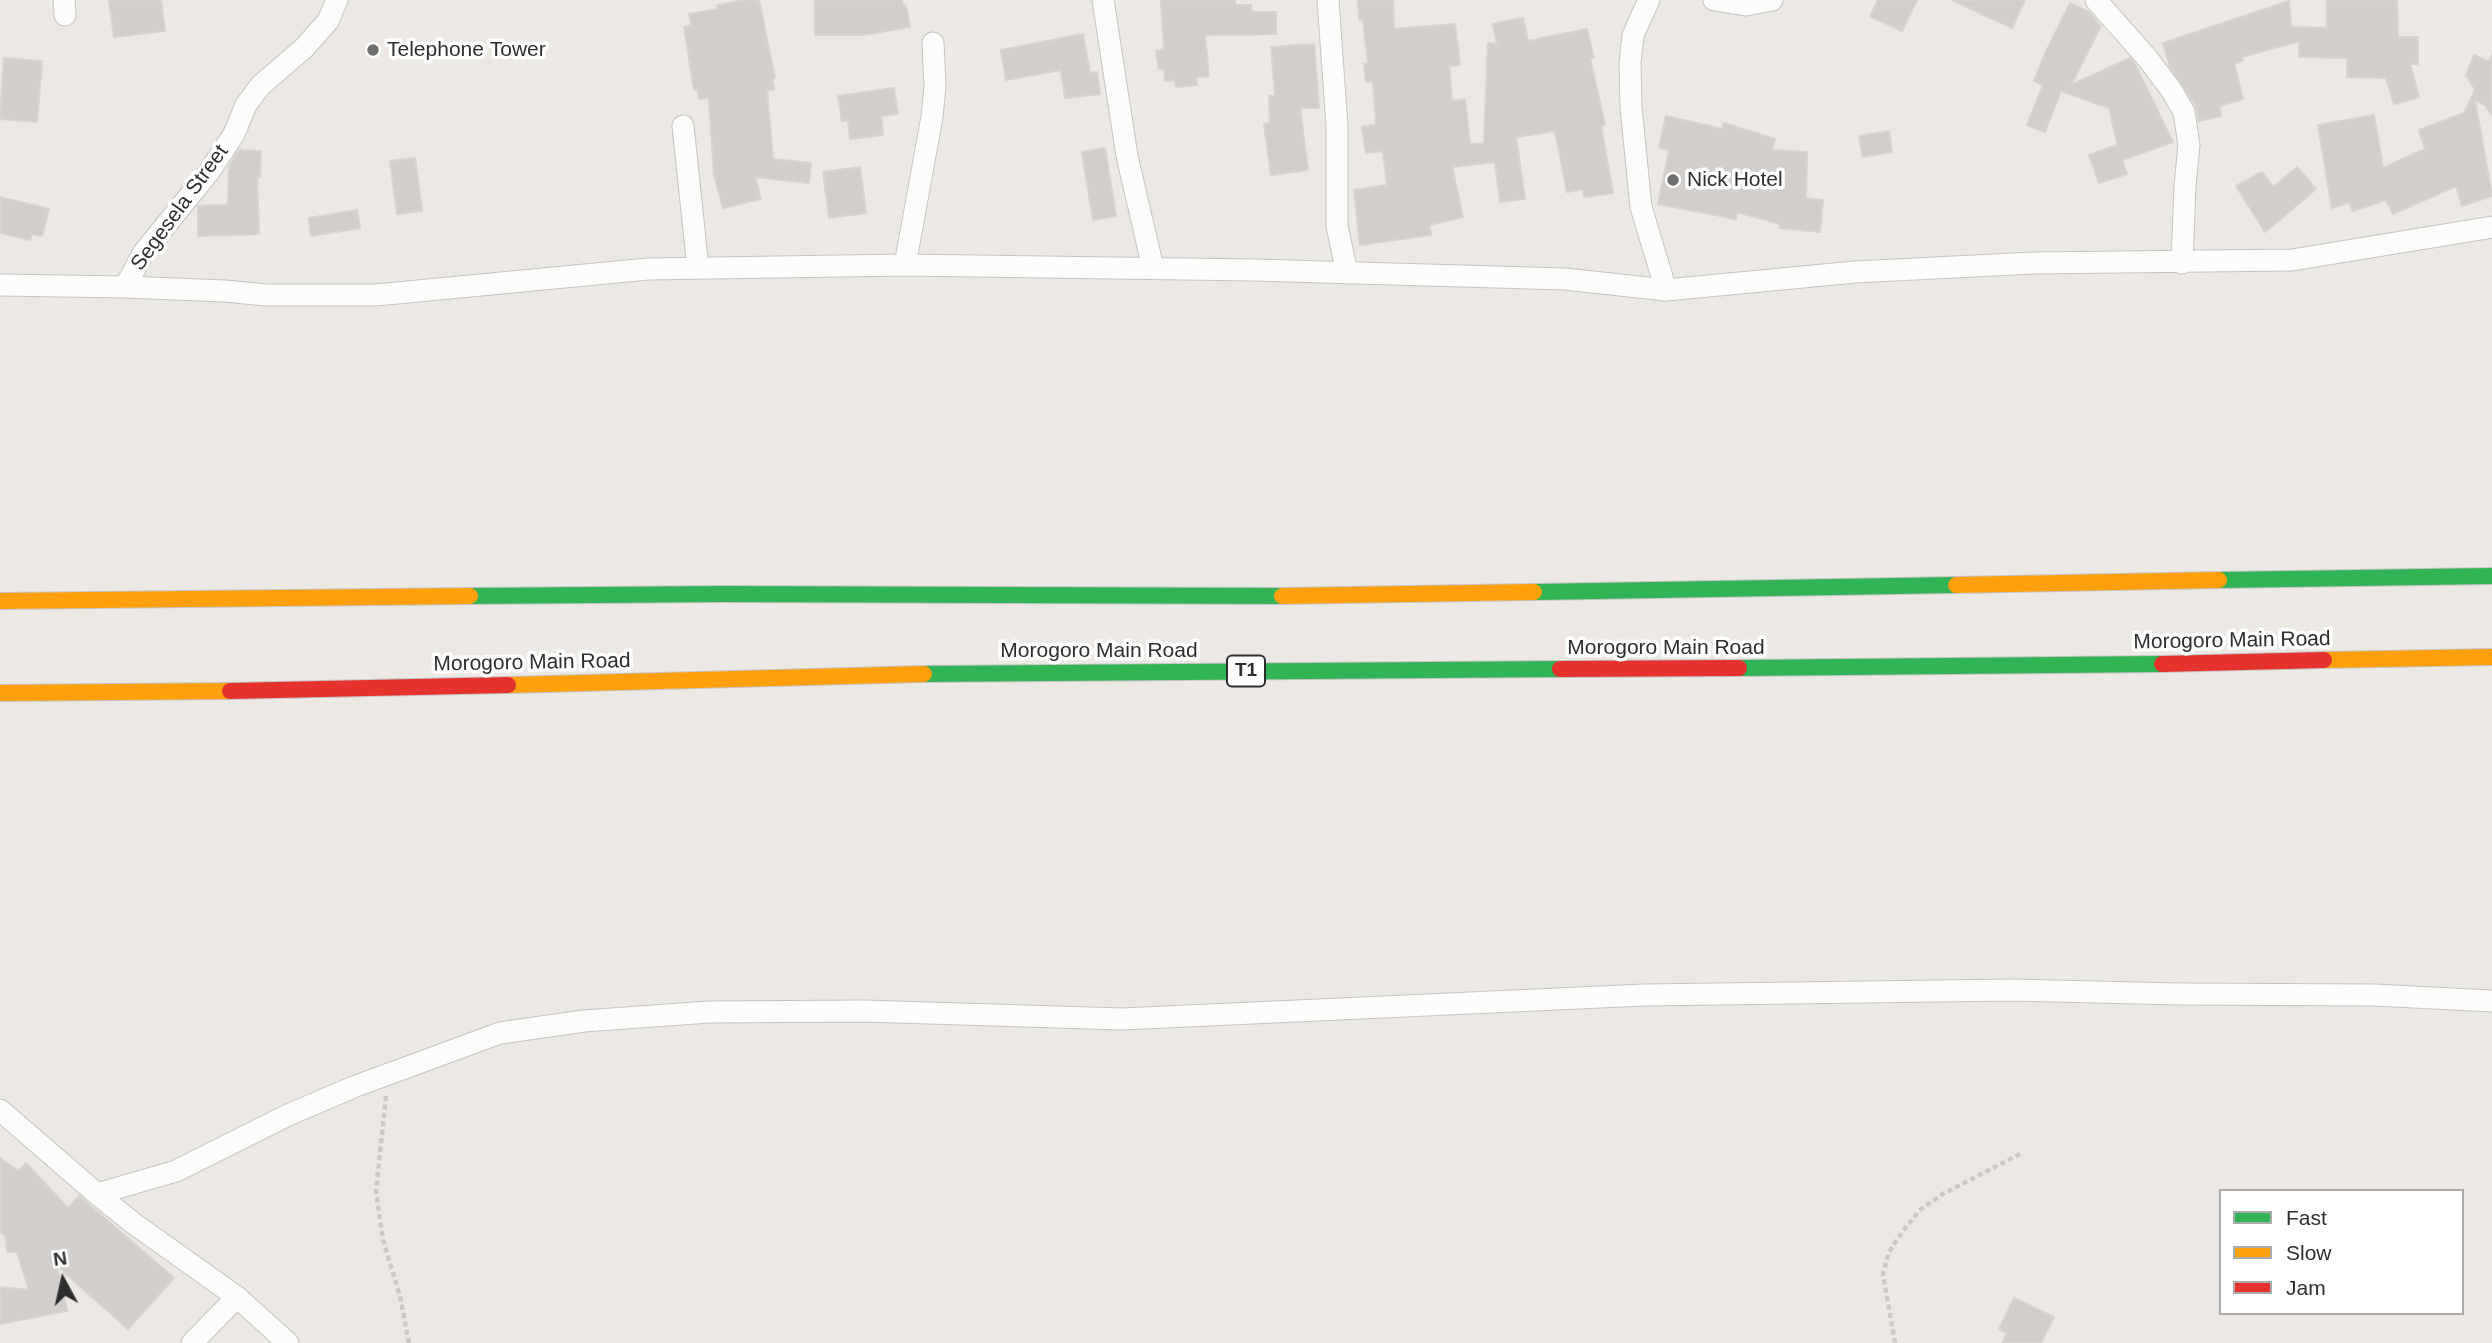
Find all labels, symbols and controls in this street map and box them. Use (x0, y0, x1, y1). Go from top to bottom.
place label: Telephone Tower (387, 37, 546, 63)
marker: Telephone Tower (365, 42, 381, 58)
street label: Segesela Street (126, 140, 234, 276)
place label: Nick Hotel (1687, 167, 1783, 193)
marker: Nick Hotel (1665, 172, 1681, 188)
street label: Morogoro Main Road (2133, 627, 2331, 655)
street label: Morogoro Main Road (1567, 635, 1765, 661)
street label: Morogoro Main Road (1000, 638, 1198, 664)
street label: Morogoro Main Road (433, 649, 631, 677)
road number: T1 (1227, 656, 1265, 686)
legend (2219, 1189, 2464, 1315)
text: Fast (2286, 1206, 2327, 1229)
text: Slow (2286, 1241, 2332, 1264)
north arrow (28, 1245, 98, 1315)
text: N (52, 1247, 68, 1270)
text: Jam (2286, 1276, 2326, 1299)

